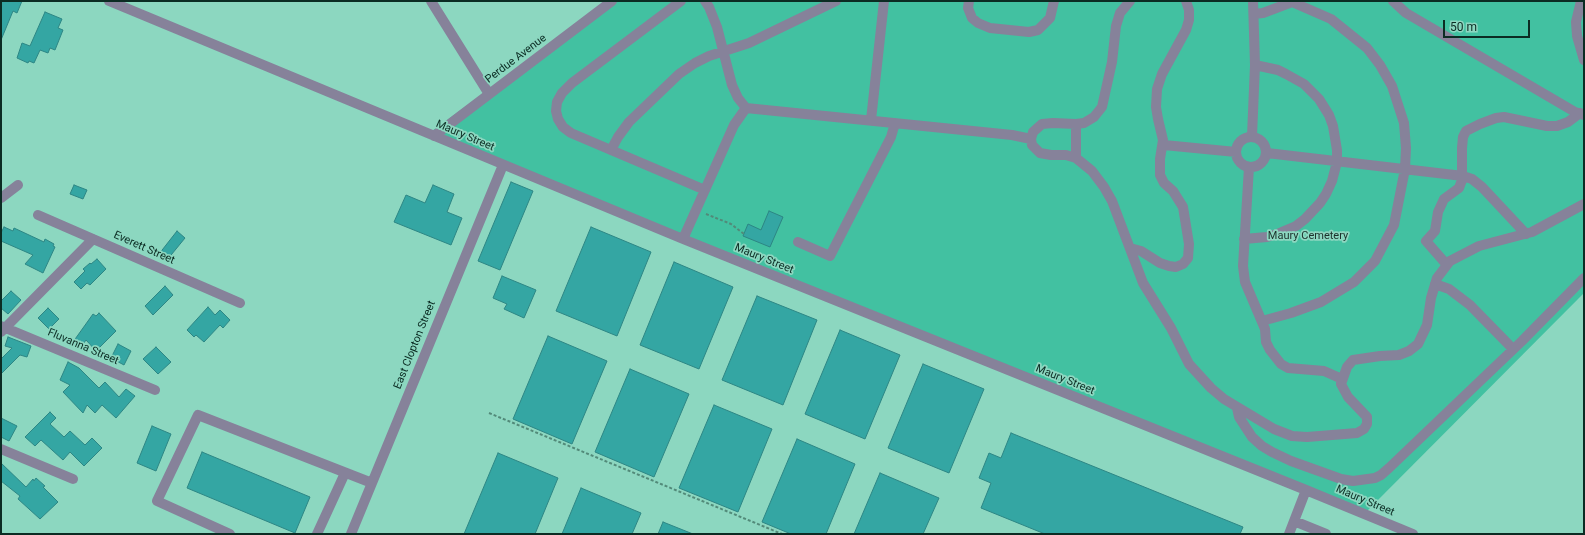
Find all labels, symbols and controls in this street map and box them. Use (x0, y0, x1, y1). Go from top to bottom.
scale bar (1445, 12, 1532, 38)
text: 50 m (1450, 20, 1477, 34)
street label: Perdue Avenue (483, 32, 549, 86)
street label: Maury Street (434, 118, 496, 154)
street label: Everett Street (111, 229, 177, 267)
park label: Maury Cemetery (1268, 229, 1348, 243)
street label: Maury Street (733, 241, 795, 277)
street label: East Clopton Street (391, 299, 439, 391)
street label: Fluvanna Street (45, 326, 121, 368)
street label: Maury Street (1034, 362, 1096, 398)
street label: Maury Street (1334, 483, 1396, 519)

